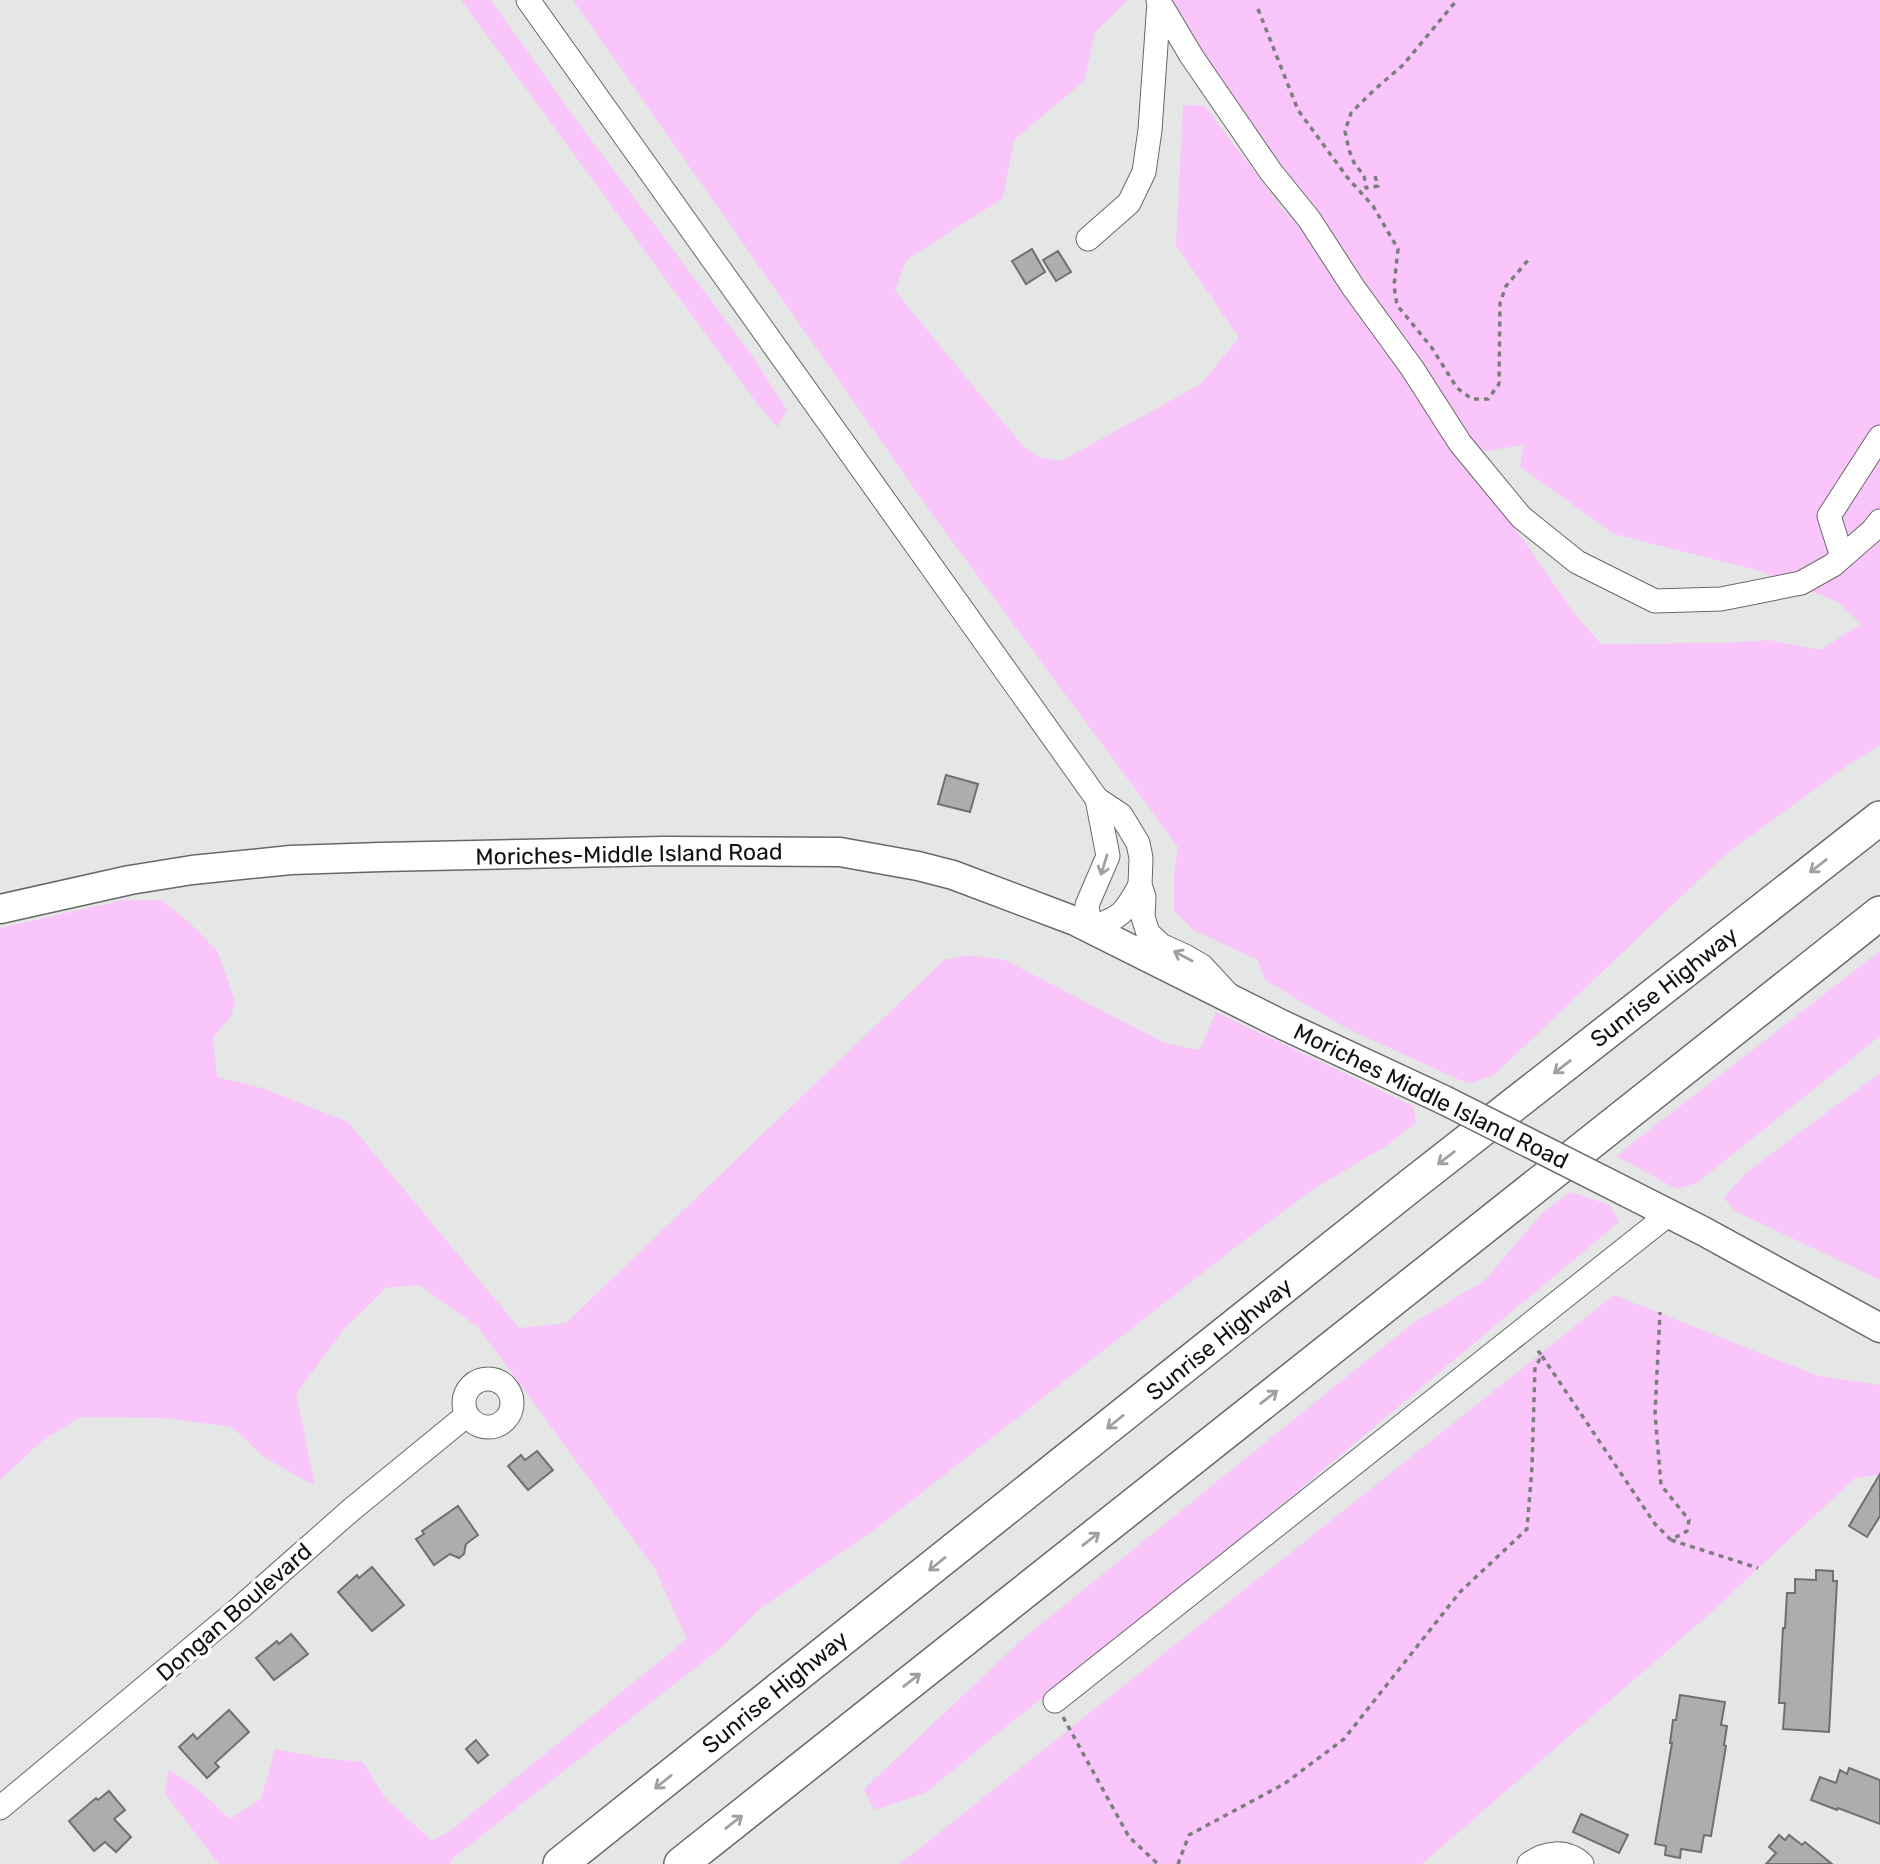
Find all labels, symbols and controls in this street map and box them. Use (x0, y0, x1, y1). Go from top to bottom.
street label: Moriches-Middle Island Road (475, 837, 783, 871)
one-way arrow (1096, 853, 1109, 875)
one-way arrow (1810, 859, 1828, 874)
street label: Sunrise Highway (1585, 921, 1744, 1053)
one-way arrow (1173, 948, 1194, 962)
street label: Moriches Middle Island Road (1289, 1017, 1573, 1175)
one-way arrow (1553, 1059, 1572, 1074)
one-way arrow (1437, 1150, 1456, 1165)
street label: Sunrise Highway (1140, 1271, 1298, 1406)
one-way arrow (1259, 1390, 1277, 1405)
one-way arrow (1106, 1414, 1124, 1429)
one-way arrow (1081, 1531, 1099, 1546)
street label: Dongan Boulevard (151, 1537, 317, 1687)
one-way arrow (928, 1556, 946, 1571)
street label: Sunrise Highway (696, 1624, 854, 1759)
one-way arrow (903, 1673, 921, 1688)
one-way arrow (655, 1774, 673, 1789)
one-way arrow (724, 1814, 743, 1829)

